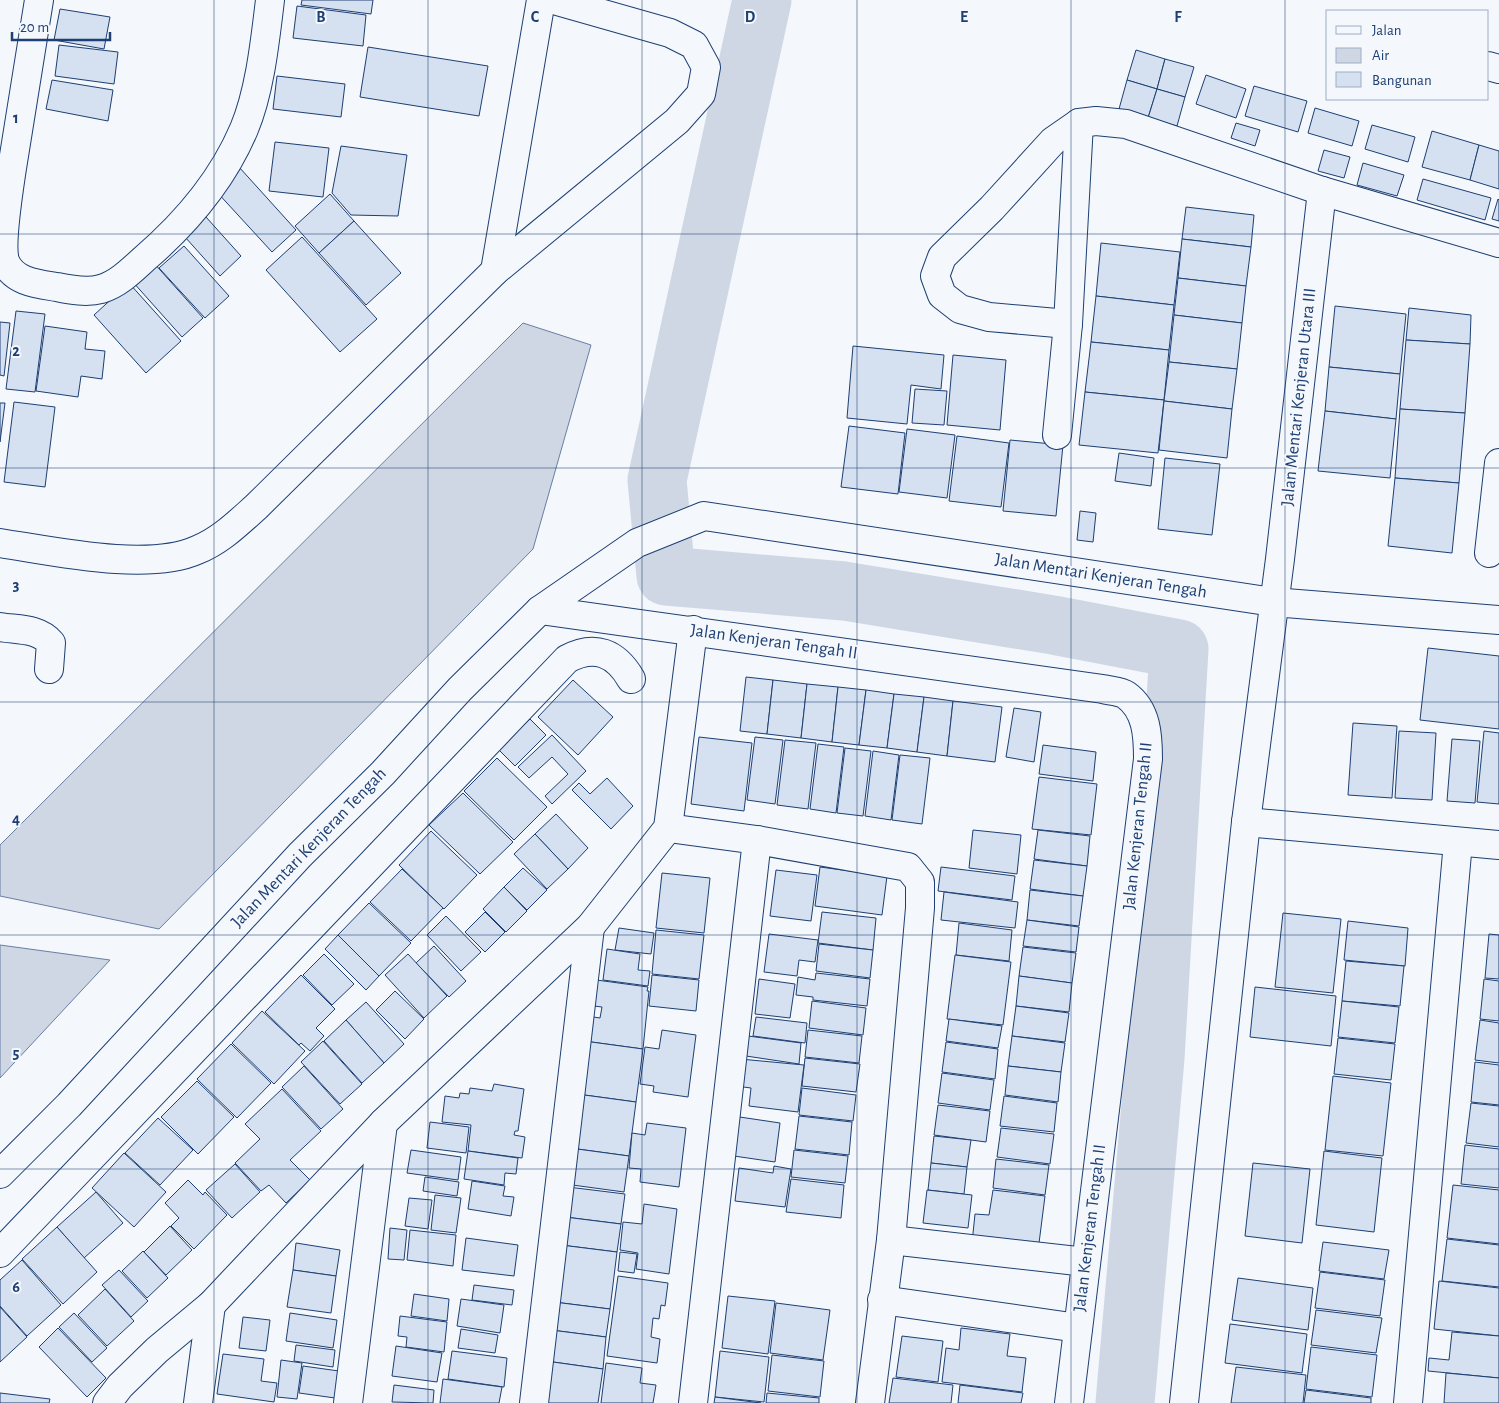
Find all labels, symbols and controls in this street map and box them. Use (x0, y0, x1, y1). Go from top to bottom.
text: B (316, 9, 326, 25)
text: C (531, 9, 540, 25)
text: D (745, 9, 756, 25)
text: E (960, 9, 968, 25)
text: F (1174, 9, 1182, 25)
scale bar (12, 10, 110, 42)
legend (1326, 10, 1489, 100)
text: 20 m (20, 20, 49, 35)
text: Jalan (1372, 23, 1402, 38)
text: Air (1372, 48, 1389, 63)
text: Bangunan (1372, 73, 1432, 88)
text: 1 (13, 110, 19, 126)
street label: Jalan Mentari Kenjeran Utara III (1279, 287, 1319, 507)
text: 2 (12, 343, 20, 359)
street label: Jalan Mentari Kenjeran Tengah (994, 550, 1208, 602)
text: 3 (13, 577, 20, 593)
street label: Jalan Kenjeran Tengah II (689, 621, 859, 663)
street label: Jalan Kenjeran Tengah II (1120, 741, 1156, 911)
street label: Jalan Mentari Kenjeran Tengah (228, 765, 390, 931)
text: 4 (12, 811, 20, 827)
text: 5 (13, 1045, 20, 1061)
street label: Jalan Kenjeran Tengah II (1071, 1143, 1109, 1313)
text: 6 (12, 1279, 20, 1295)

